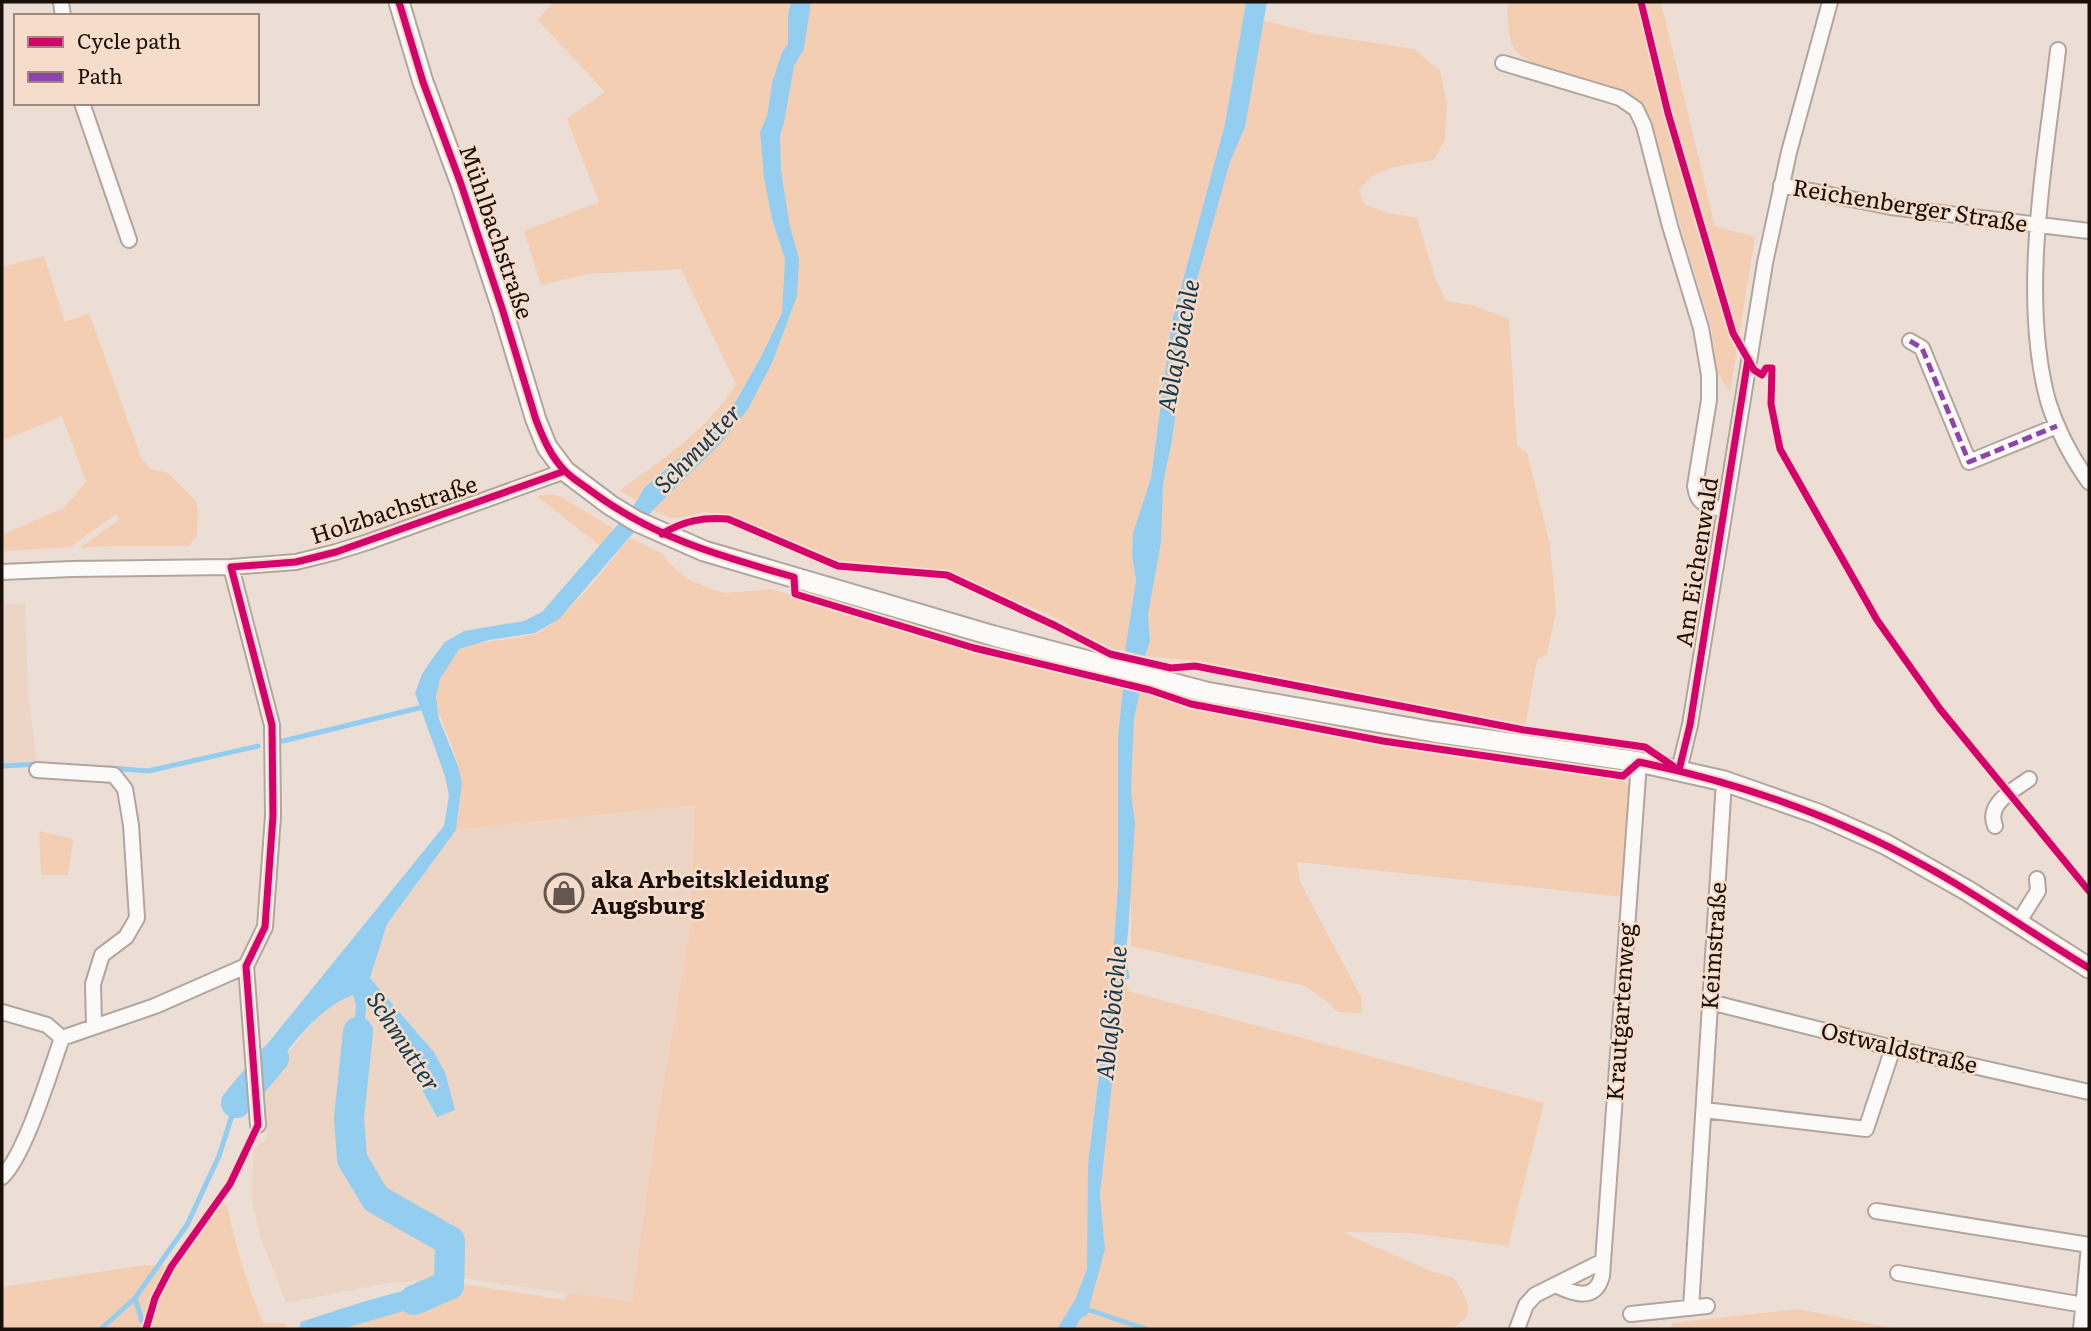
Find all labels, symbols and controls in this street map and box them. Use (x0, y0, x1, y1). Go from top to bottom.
legend (14, 14, 259, 105)
text: Cycle path (77, 24, 181, 55)
text: Path (77, 59, 123, 90)
street label: Mühlbachstraße (452, 140, 544, 323)
street label: Reichenberger Straße (1790, 169, 2030, 239)
water label: Ablaßbächle (1146, 276, 1207, 415)
water label: Schmutter (644, 395, 748, 500)
street label: Holzbachstraße (306, 465, 481, 551)
street label: Am Eichenwald (1665, 474, 1725, 649)
place label: aka Arbeitskleidung Augsburg (591, 861, 830, 921)
shop icon: aka Arbeitskleidung Augsburg (543, 872, 585, 914)
street label: Keimstraße (1691, 881, 1733, 1011)
street label: Krautgartenweg (1596, 922, 1642, 1102)
water label: Ablaßbächle (1085, 944, 1134, 1082)
water label: Schmutter (360, 984, 450, 1097)
street label: Ostwaldstraße (1818, 1012, 1981, 1081)

